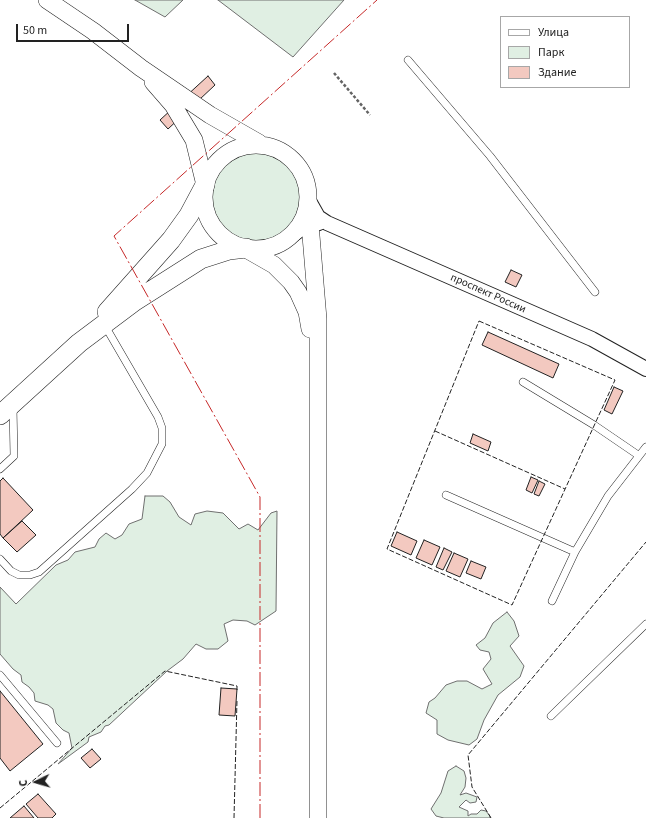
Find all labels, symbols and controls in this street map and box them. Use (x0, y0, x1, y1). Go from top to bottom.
scale bar (18, 16, 131, 42)
legend (500, 16, 630, 88)
text: 50 m (23, 22, 47, 39)
text: Улица (538, 24, 569, 41)
text: Парк (538, 44, 564, 61)
text: Здание (538, 64, 577, 81)
street label: проспект России (448, 271, 528, 317)
north arrow (16, 762, 56, 802)
text: С (16, 779, 31, 787)

